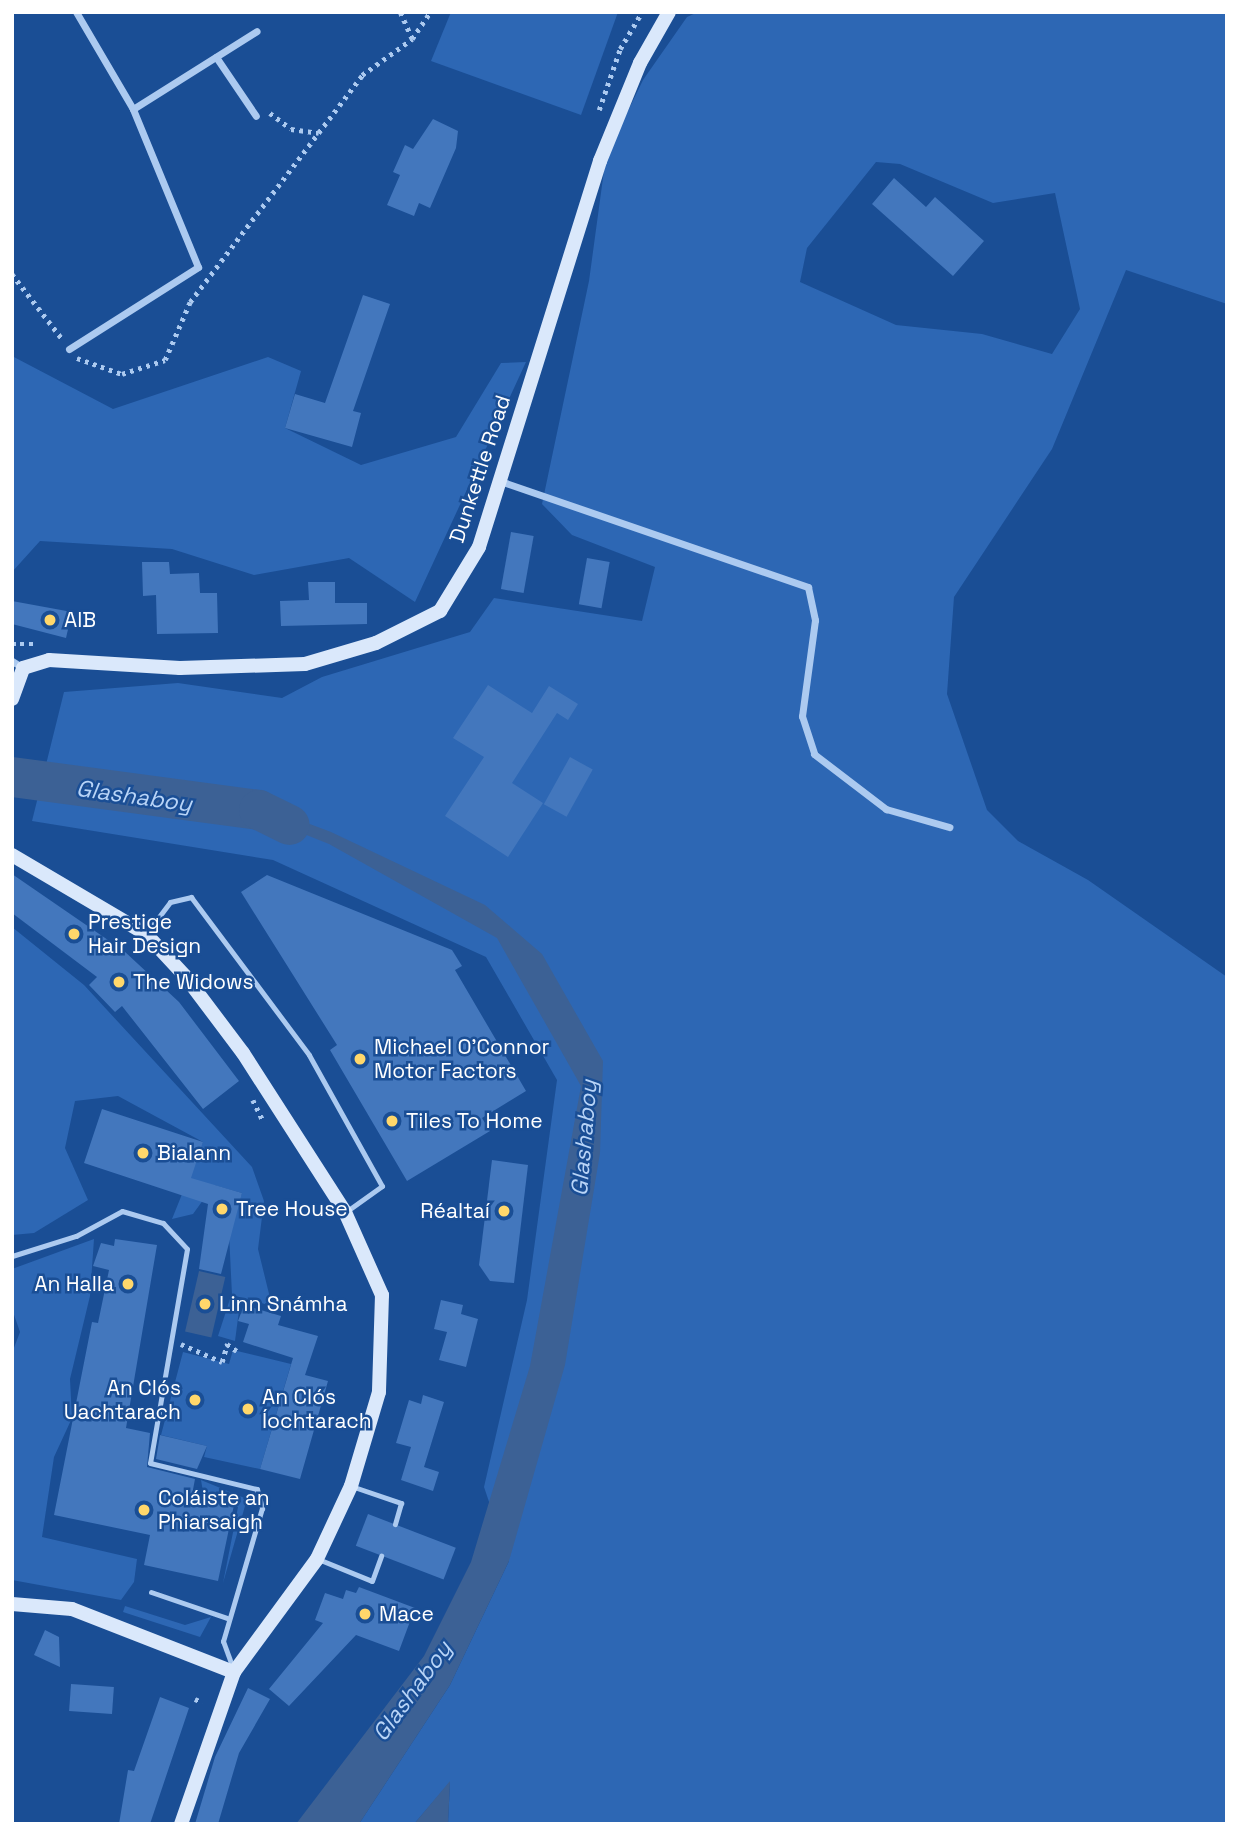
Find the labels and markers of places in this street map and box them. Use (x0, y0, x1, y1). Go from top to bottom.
place label: AIB (64, 607, 96, 633)
marker: AIB (42, 612, 58, 628)
place label: Prestige Hair Design (88, 909, 201, 959)
marker: Prestige Hair Design (66, 926, 82, 942)
place label: The Widows (133, 969, 254, 995)
marker: The Widows (111, 974, 127, 990)
place label: Michael O'Connor Motor Factors (374, 1034, 550, 1084)
marker: Michael O'Connor Motor Factors (352, 1051, 368, 1067)
place label: Tiles To Home (406, 1108, 543, 1134)
marker: Tiles To Home (384, 1113, 400, 1129)
place label: Bialann (157, 1140, 231, 1166)
marker: Bialann (135, 1145, 151, 1161)
place label: Tree House (236, 1196, 348, 1222)
place label: Réaltaí (420, 1198, 490, 1224)
marker: Tree House (214, 1201, 230, 1217)
marker: Réaltaí (496, 1203, 512, 1219)
place label: An Halla (34, 1271, 114, 1297)
marker: An Halla (120, 1276, 136, 1292)
place label: Linn Snámha (219, 1291, 348, 1317)
marker: Linn Snámha (197, 1296, 213, 1312)
place label: An Clós Uachtarach (64, 1375, 181, 1425)
place label: An Clós Íochtarach (262, 1384, 372, 1434)
marker: An Clós Uachtarach (187, 1392, 203, 1408)
marker: An Clós Íochtarach (240, 1401, 256, 1417)
place label: Coláiste an Phiarsaigh (158, 1485, 270, 1535)
marker: Coláiste an Phiarsaigh (136, 1502, 152, 1518)
place label: Mace (379, 1601, 434, 1627)
marker: Mace (357, 1606, 373, 1622)

